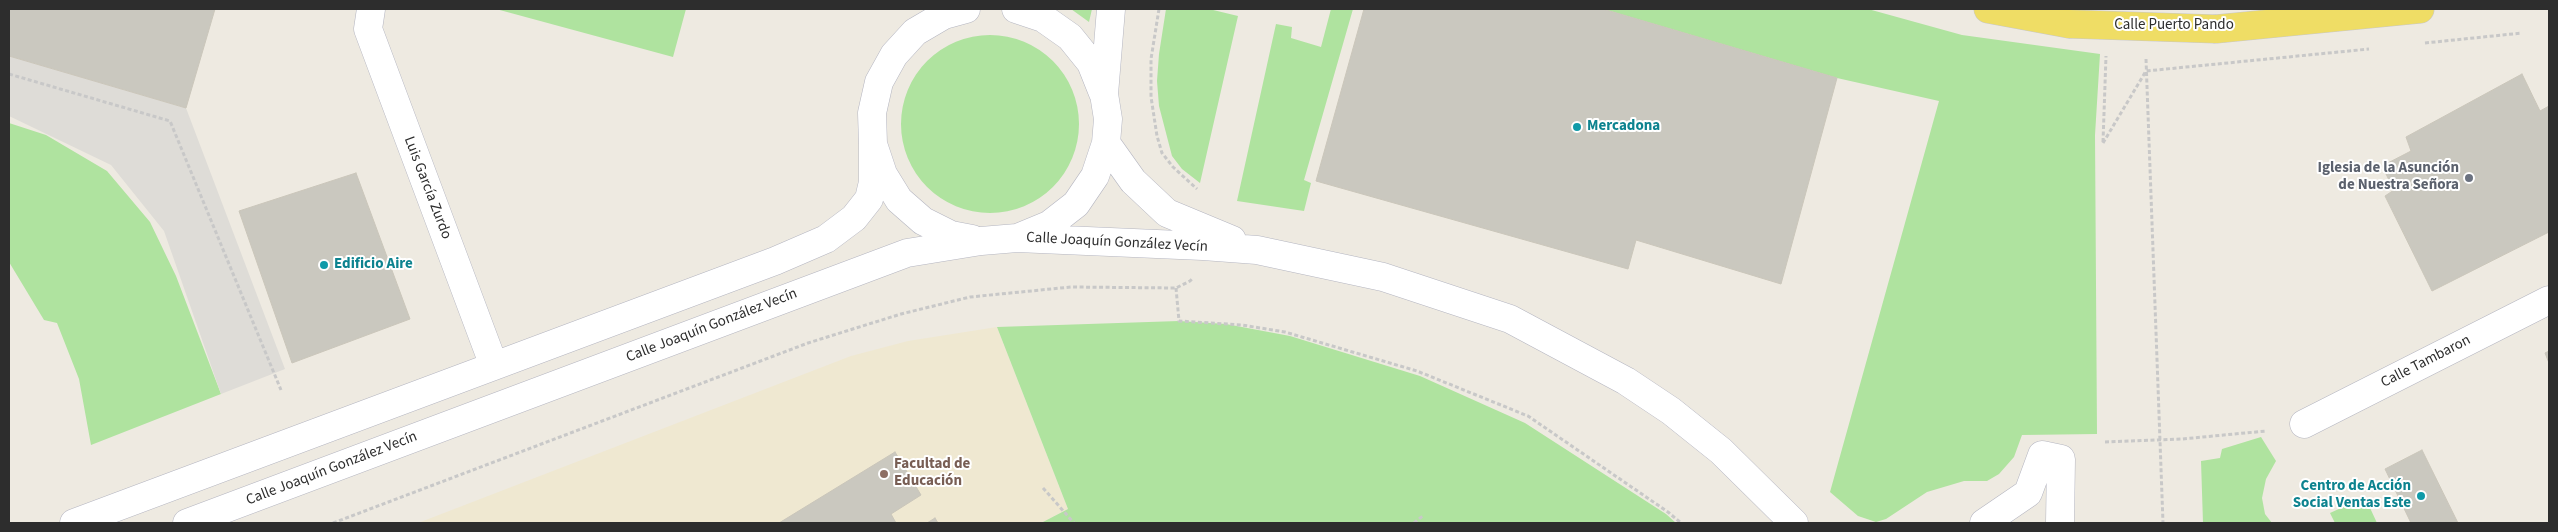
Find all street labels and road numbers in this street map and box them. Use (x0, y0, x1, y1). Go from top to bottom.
street label: Calle Puerto Pando (2114, 17, 2234, 35)
street label: Luis García Zurdo (399, 134, 455, 242)
street label: Calle Joaquín González Vecín (1026, 229, 1208, 257)
street label: Calle Joaquín González Vecín (624, 285, 800, 367)
street label: Calle Tambaron (2378, 332, 2474, 392)
street label: Calle Joaquín González Vecín (244, 428, 420, 510)

